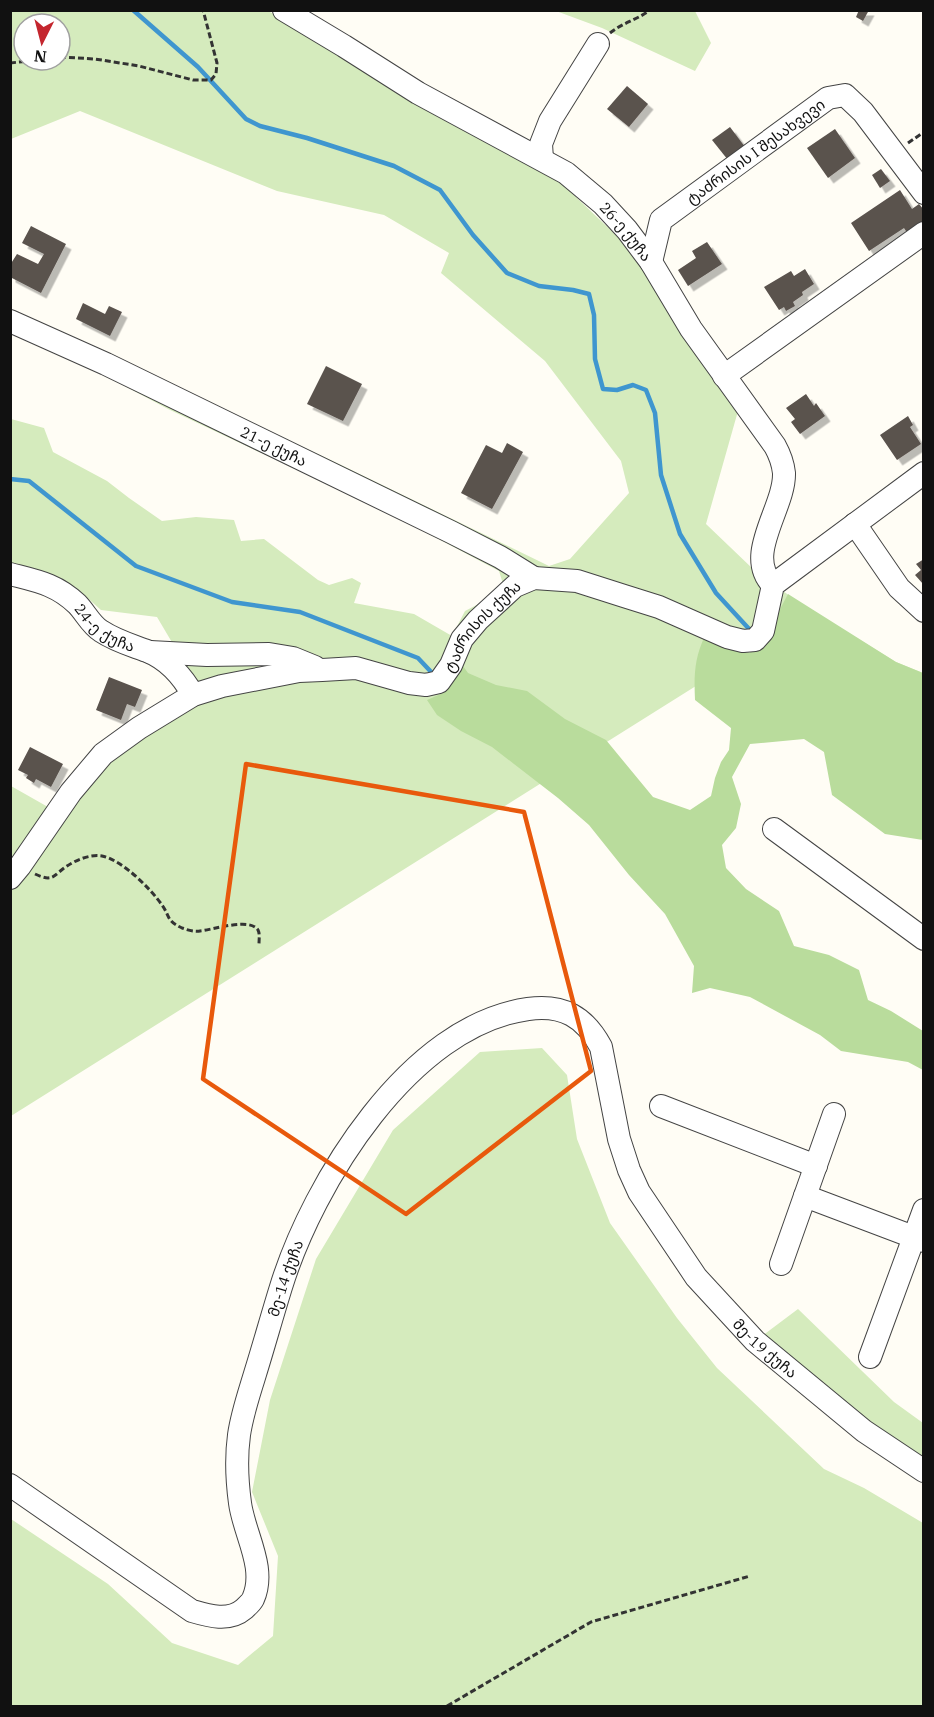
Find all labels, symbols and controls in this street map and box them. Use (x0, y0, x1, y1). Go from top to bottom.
north arrow (12, 12, 72, 72)
text: N (33, 46, 48, 68)
street label: ტაძრისის I შესახვევი (682, 94, 828, 208)
street label: 26-ე ქუჩა (596, 198, 656, 265)
street label: 21-ე ქუჩა (238, 422, 310, 470)
street label: ტაძრისის ქუჩა (439, 575, 523, 676)
street label: 24-ე ქუჩა (71, 599, 138, 655)
street label: მე-14 ქუჩა (263, 1237, 307, 1319)
street label: მე-19 ქუჩა (729, 1314, 801, 1382)

